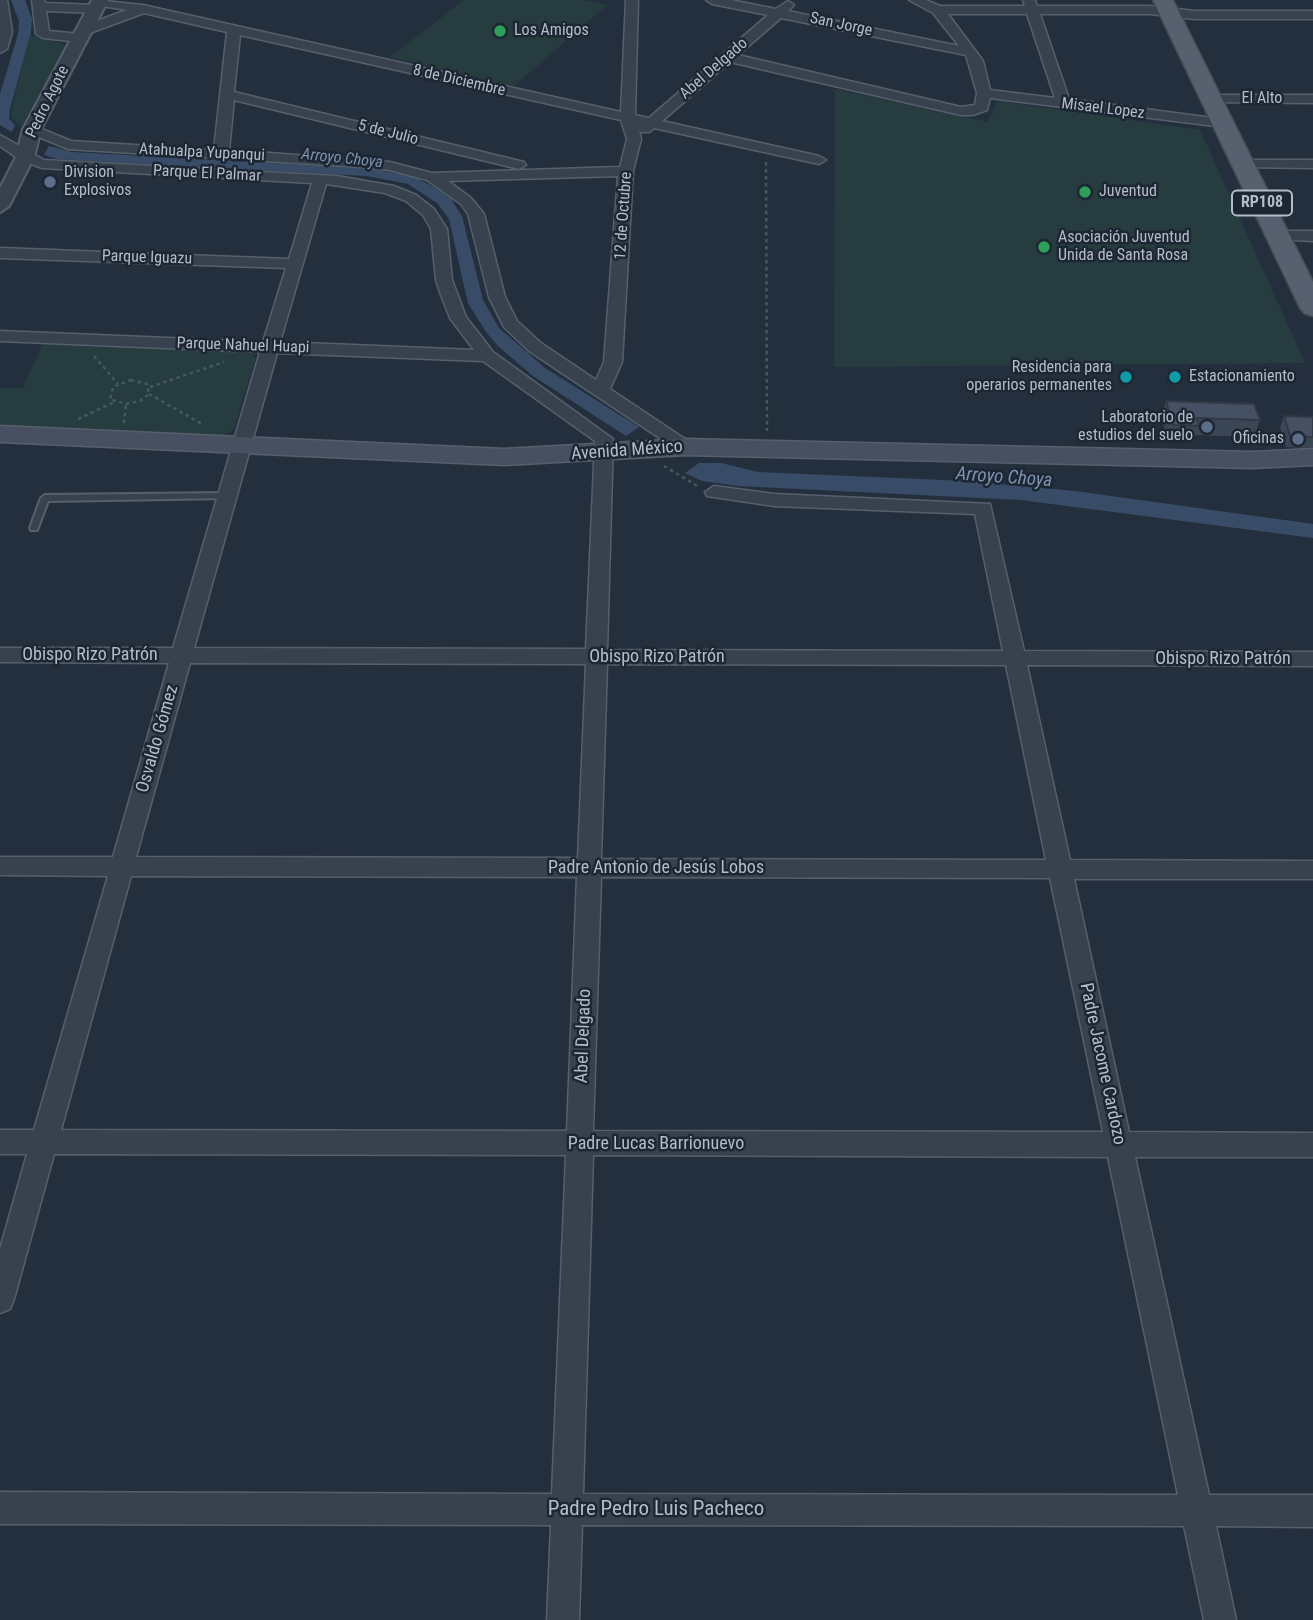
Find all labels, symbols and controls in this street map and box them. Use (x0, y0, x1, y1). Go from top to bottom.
street label: San Jorge (808, 9, 874, 41)
place label: Los Amigos (514, 21, 589, 41)
marker: Los Amigos (492, 23, 508, 39)
street label: Abel Delgado (676, 34, 752, 104)
street label: 8 de Diciembre (411, 61, 507, 101)
street label: Pedro Agote (22, 63, 74, 141)
street label: El Alto (1242, 89, 1282, 109)
street label: Misael Lopez (1060, 94, 1146, 124)
street label: 5 de Julio (356, 116, 420, 150)
street label: Atahualpa Yupanqui (139, 140, 265, 166)
water label: Arroyo Choya (301, 145, 383, 173)
street label: Parque El Palmar (153, 162, 261, 186)
place label: Division Explosivos (64, 163, 132, 201)
street label: 12 de Octubre (611, 171, 637, 261)
marker: Division Explosivos (42, 174, 58, 190)
place label: Juventud (1099, 182, 1157, 202)
marker: Juventud (1077, 184, 1093, 200)
road number: RP108 (1232, 190, 1292, 216)
place label: Asociación Juventud Unida de Santa Rosa (1058, 228, 1190, 266)
marker: Asociación Juventud Unida de Santa Rosa (1036, 239, 1052, 255)
street label: Parque Iguazu (102, 247, 192, 269)
street label: Parque Nahuel Huapi (176, 334, 310, 358)
place label: Residencia para operarios permanentes (966, 358, 1112, 396)
place label: Estacionamiento (1189, 367, 1295, 387)
marker: Residencia para operarios permanentes (1118, 369, 1134, 385)
marker: Estacionamiento (1167, 369, 1183, 385)
place label: Laboratorio de estudios del suelo (1078, 408, 1193, 446)
marker: Laboratorio de estudios del suelo (1199, 419, 1215, 435)
place label: Oficinas (1233, 429, 1284, 449)
marker: Oficinas (1290, 431, 1306, 447)
street label: Avenida México (570, 436, 684, 466)
water label: Arroyo Choya (955, 463, 1053, 493)
street label: Obispo Rizo Patrón (22, 644, 158, 666)
street label: Obispo Rizo Patrón (589, 646, 725, 668)
street label: Obispo Rizo Patrón (1155, 648, 1291, 670)
street label: Osvaldo Gómez (132, 683, 184, 795)
street label: Padre Antonio de Jesús Lobos (548, 857, 764, 879)
street label: Padre Jacome Cardozo (1074, 981, 1130, 1147)
street label: Abel Delgado (572, 989, 596, 1083)
street label: Padre Lucas Barrionuevo (568, 1133, 744, 1155)
street label: Padre Pedro Luis Pacheco (548, 1497, 764, 1523)

